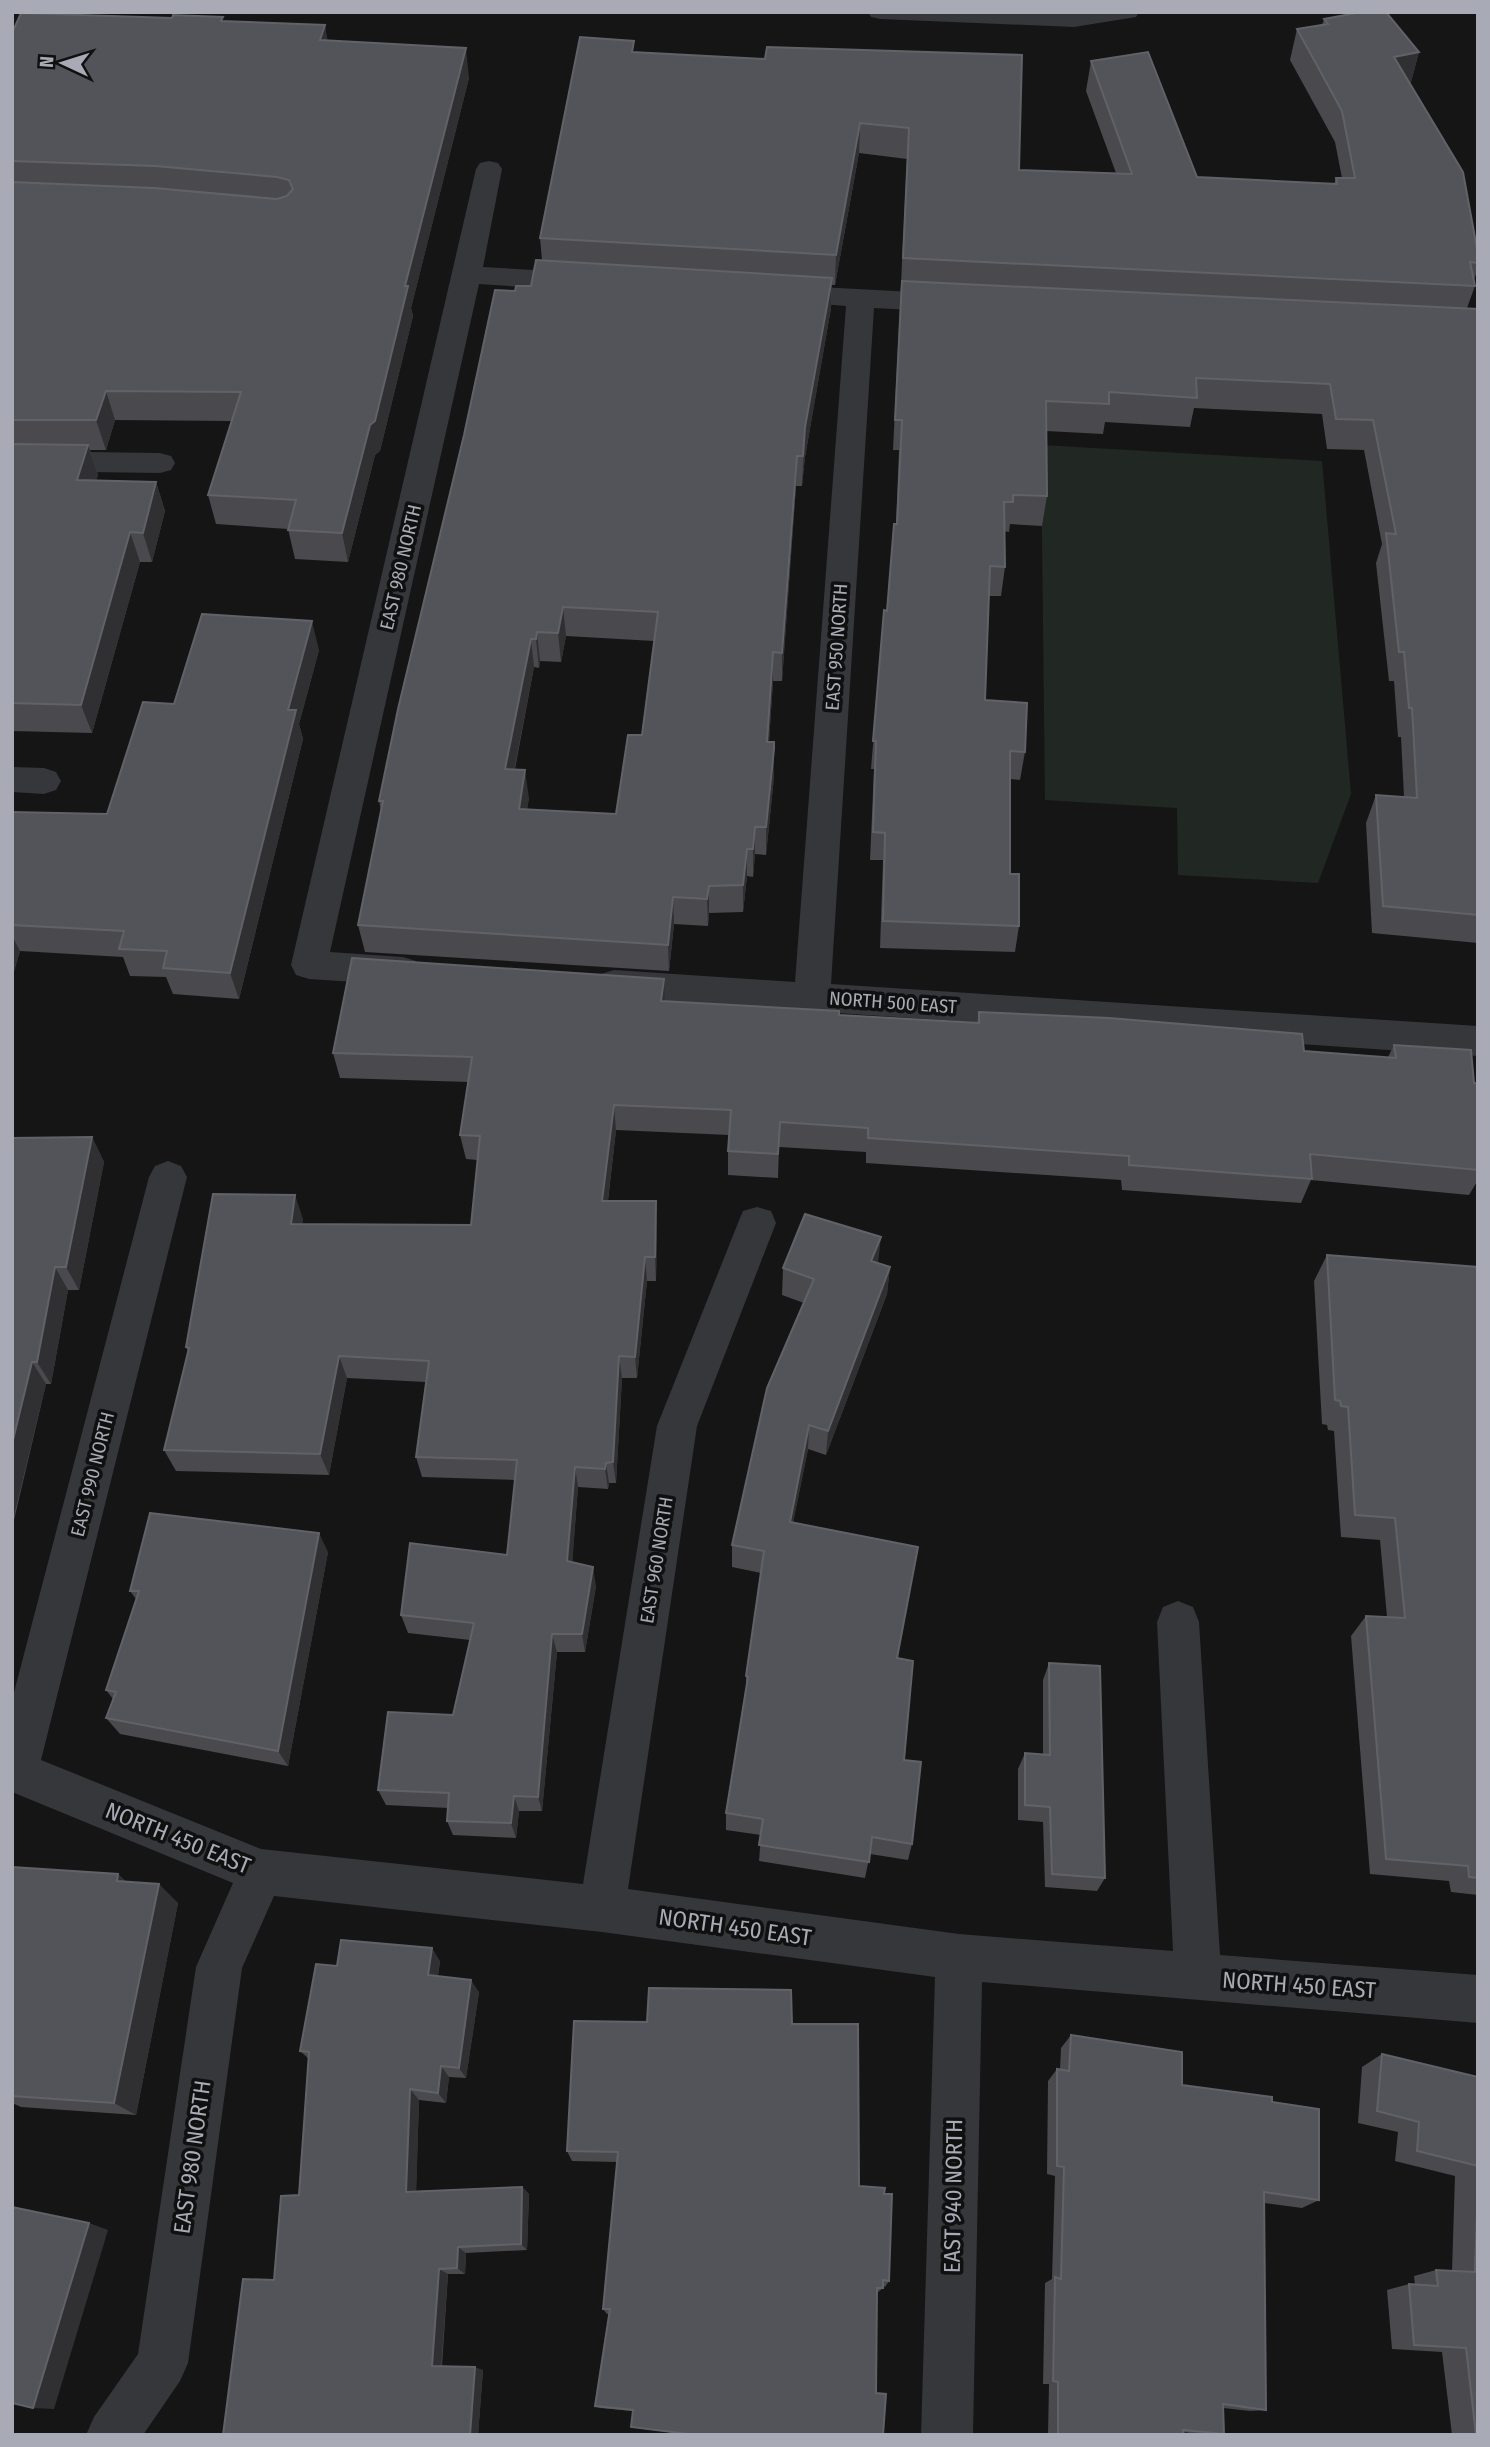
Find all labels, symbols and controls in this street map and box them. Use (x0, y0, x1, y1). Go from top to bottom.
north arrow (28, 28, 98, 98)
text: N (35, 55, 58, 68)
street label: EAST 980 NORTH (375, 502, 426, 632)
street label: EAST 950 NORTH (821, 583, 852, 711)
street label: NORTH 500 EAST (828, 987, 958, 1018)
street label: EAST 990 NORTH (66, 1409, 119, 1539)
street label: EAST 960 NORTH (635, 1495, 678, 1625)
street label: NORTH 450 EAST (101, 1796, 255, 1880)
street label: NORTH 450 EAST (657, 1902, 813, 1952)
street label: NORTH 450 EAST (1221, 1966, 1377, 2004)
street label: EAST 980 NORTH (167, 2078, 217, 2236)
street label: EAST 940 NORTH (938, 2119, 968, 2273)

